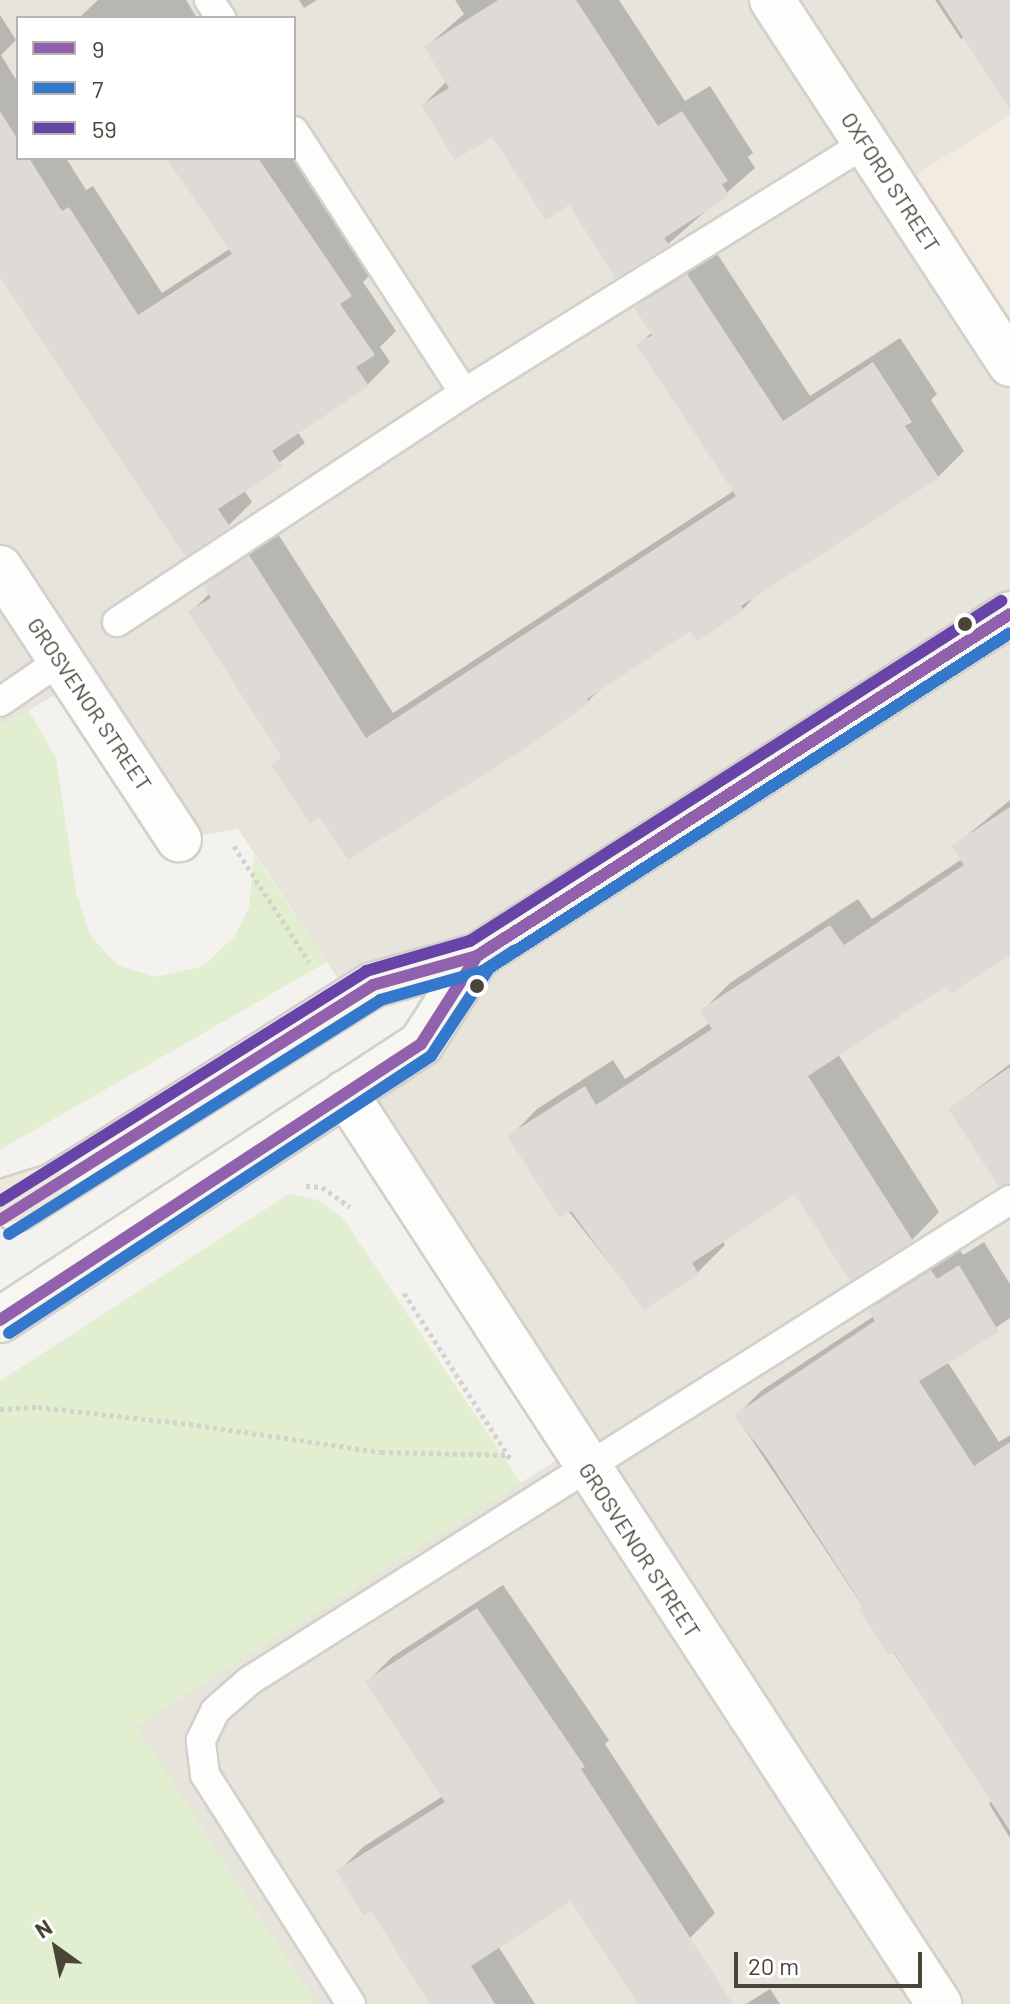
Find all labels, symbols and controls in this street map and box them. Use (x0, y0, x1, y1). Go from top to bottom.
legend (16, 16, 296, 160)
text: 9 (92, 34, 105, 63)
text: 7 (92, 74, 103, 103)
street label: OXFORD STREET (836, 107, 946, 257)
text: 59 (92, 114, 117, 143)
street label: GROSVENOR STREET (22, 612, 158, 796)
unlabelled marker (957, 616, 973, 632)
unlabelled marker (469, 978, 485, 994)
street label: GROSVENOR STREET (574, 1458, 706, 1642)
north arrow (16, 1908, 96, 1988)
text: N (30, 1913, 56, 1943)
scale bar (738, 1936, 926, 1986)
text: 20 m (748, 1951, 799, 1980)

